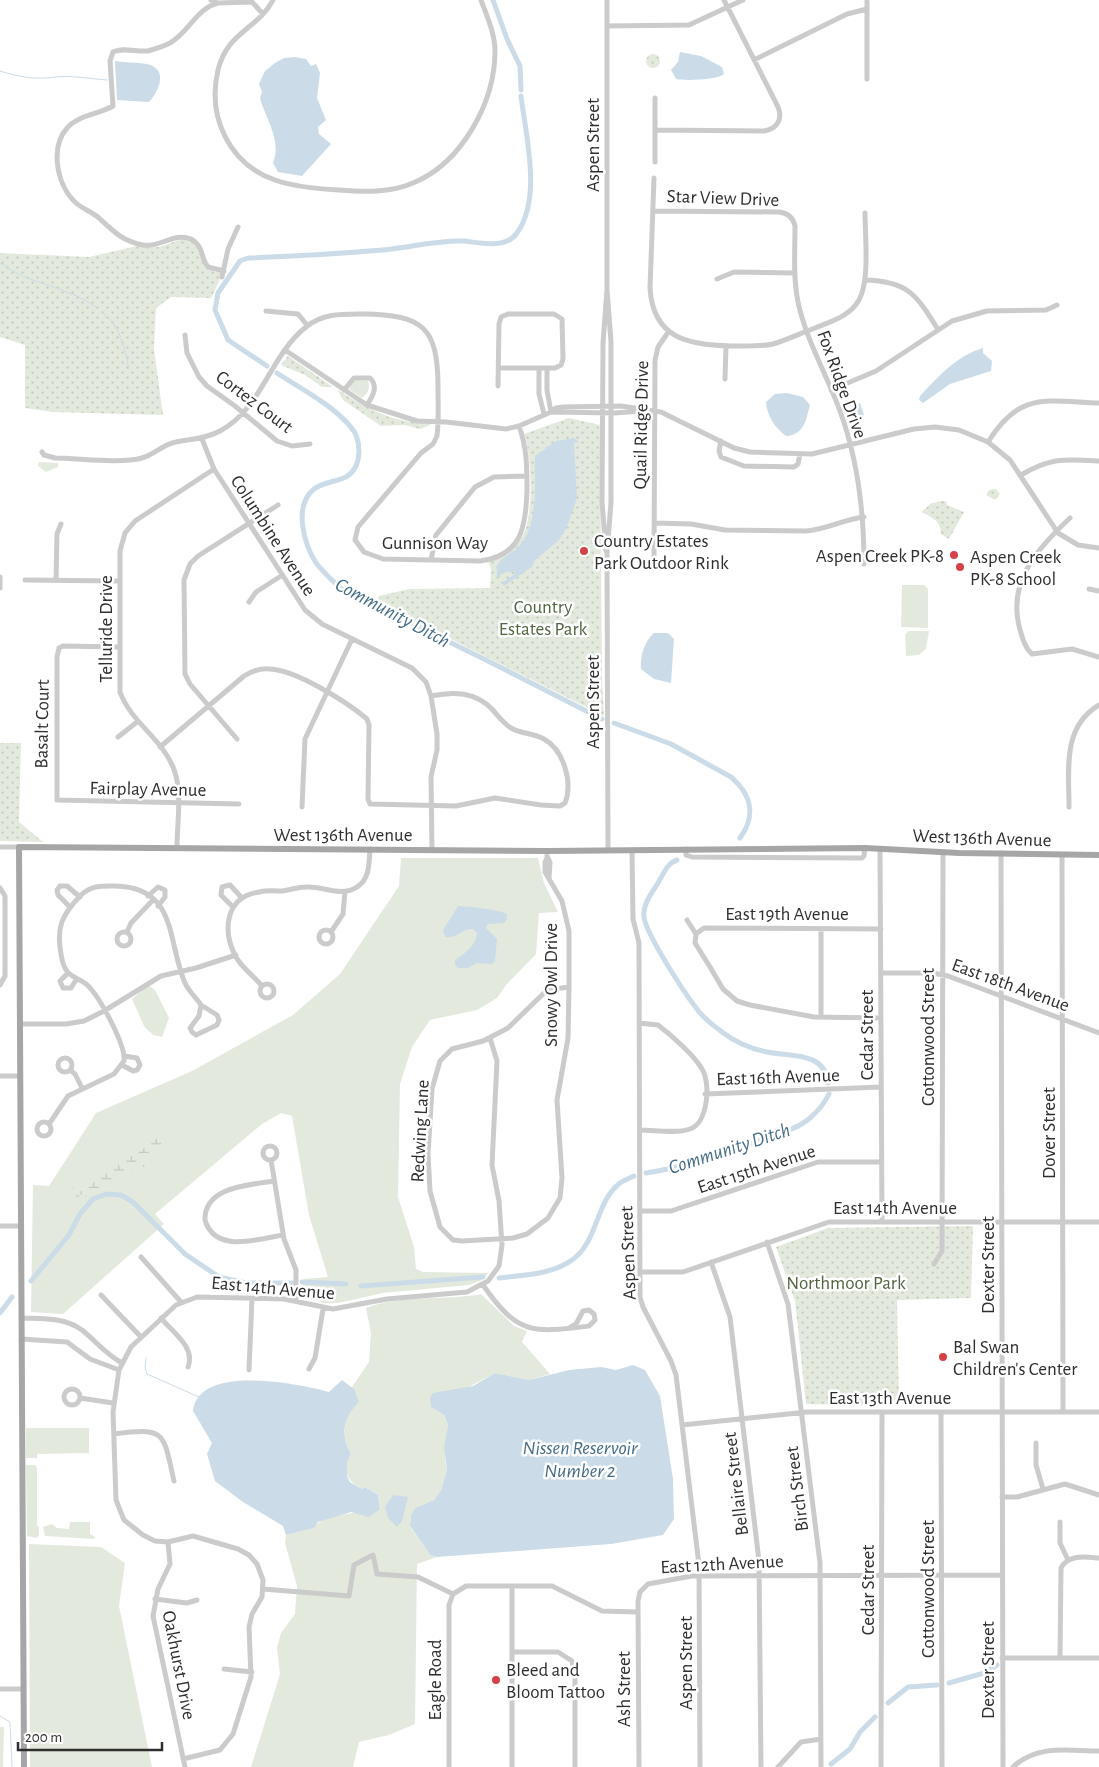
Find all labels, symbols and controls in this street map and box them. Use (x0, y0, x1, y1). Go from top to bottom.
street label: Aspen Street (584, 98, 603, 192)
street label: Star View Drive (666, 187, 779, 210)
street label: Fox Ridge Drive (813, 328, 870, 441)
street label: Quail Ridge Drive (631, 361, 652, 490)
street label: Cortez Court (212, 367, 296, 437)
street label: Columbine Avenue (227, 472, 319, 600)
place label: Country Estates Park Outdoor Rink (594, 532, 729, 573)
street label: Gunnison Way (382, 534, 488, 553)
marker: Country Estates Park Outdoor Rink (578, 545, 590, 557)
place label: Aspen Creek PK-8 (816, 547, 944, 566)
place label: Aspen Creek PK-8 School (970, 548, 1062, 589)
marker: Aspen Creek PK-8 (948, 549, 960, 561)
marker: Aspen Creek PK-8 School (954, 561, 966, 573)
water label: Community Ditch (332, 574, 453, 651)
street label: Telluride Drive (97, 575, 116, 683)
park label: Country Estates Park (499, 598, 588, 639)
street label: Aspen Street (584, 655, 603, 749)
street label: Basalt Court (32, 679, 53, 769)
street label: Fairplay Avenue (89, 779, 207, 800)
street label: West 136th Avenue (274, 826, 412, 845)
street label: West 136th Avenue (912, 827, 1052, 850)
street label: East 19th Avenue (725, 905, 849, 924)
street label: Snowy Owl Drive (542, 923, 561, 1047)
street label: East 18th Avenue (949, 955, 1072, 1016)
street label: Cottonwood Street (919, 968, 938, 1106)
street label: Cedar Street (858, 990, 877, 1080)
street label: East 16th Avenue (716, 1066, 840, 1089)
street label: Redwing Lane (408, 1079, 433, 1183)
street label: Dover Street (1040, 1087, 1059, 1179)
water label: Community Ditch (666, 1120, 793, 1178)
street label: East 15th Avenue (695, 1141, 818, 1197)
street label: East 14th Avenue (833, 1199, 957, 1218)
street label: Aspen Street (617, 1206, 640, 1300)
street label: Dexter Street (979, 1216, 998, 1314)
street label: East 14th Avenue (210, 1274, 335, 1303)
park label: Northmoor Park (786, 1274, 906, 1293)
place label: Bal Swan Children's Center (953, 1338, 1077, 1379)
marker: Bal Swan Children's Center (937, 1351, 949, 1363)
street label: East 13th Avenue (829, 1389, 951, 1408)
street label: Bellaire Street (721, 1431, 752, 1537)
water label: Nissen Reservoir Number 2 (523, 1438, 638, 1481)
street label: Birch Street (783, 1445, 812, 1533)
street label: Cottonwood Street (919, 1520, 938, 1658)
street label: Cedar Street (859, 1545, 878, 1635)
street label: East 12th Avenue (660, 1552, 784, 1577)
street label: Oakhurst Drive (159, 1609, 198, 1721)
street label: Aspen Street (677, 1616, 696, 1710)
street label: Dexter Street (979, 1621, 998, 1719)
street label: Eagle Road (426, 1639, 445, 1721)
street label: Ash Street (615, 1651, 634, 1727)
place label: Bleed and Bloom Tattoo (506, 1661, 605, 1702)
marker: Bleed and Bloom Tattoo (490, 1674, 502, 1686)
scale bar (18, 1720, 161, 1752)
text: 200 m (25, 1730, 62, 1745)

